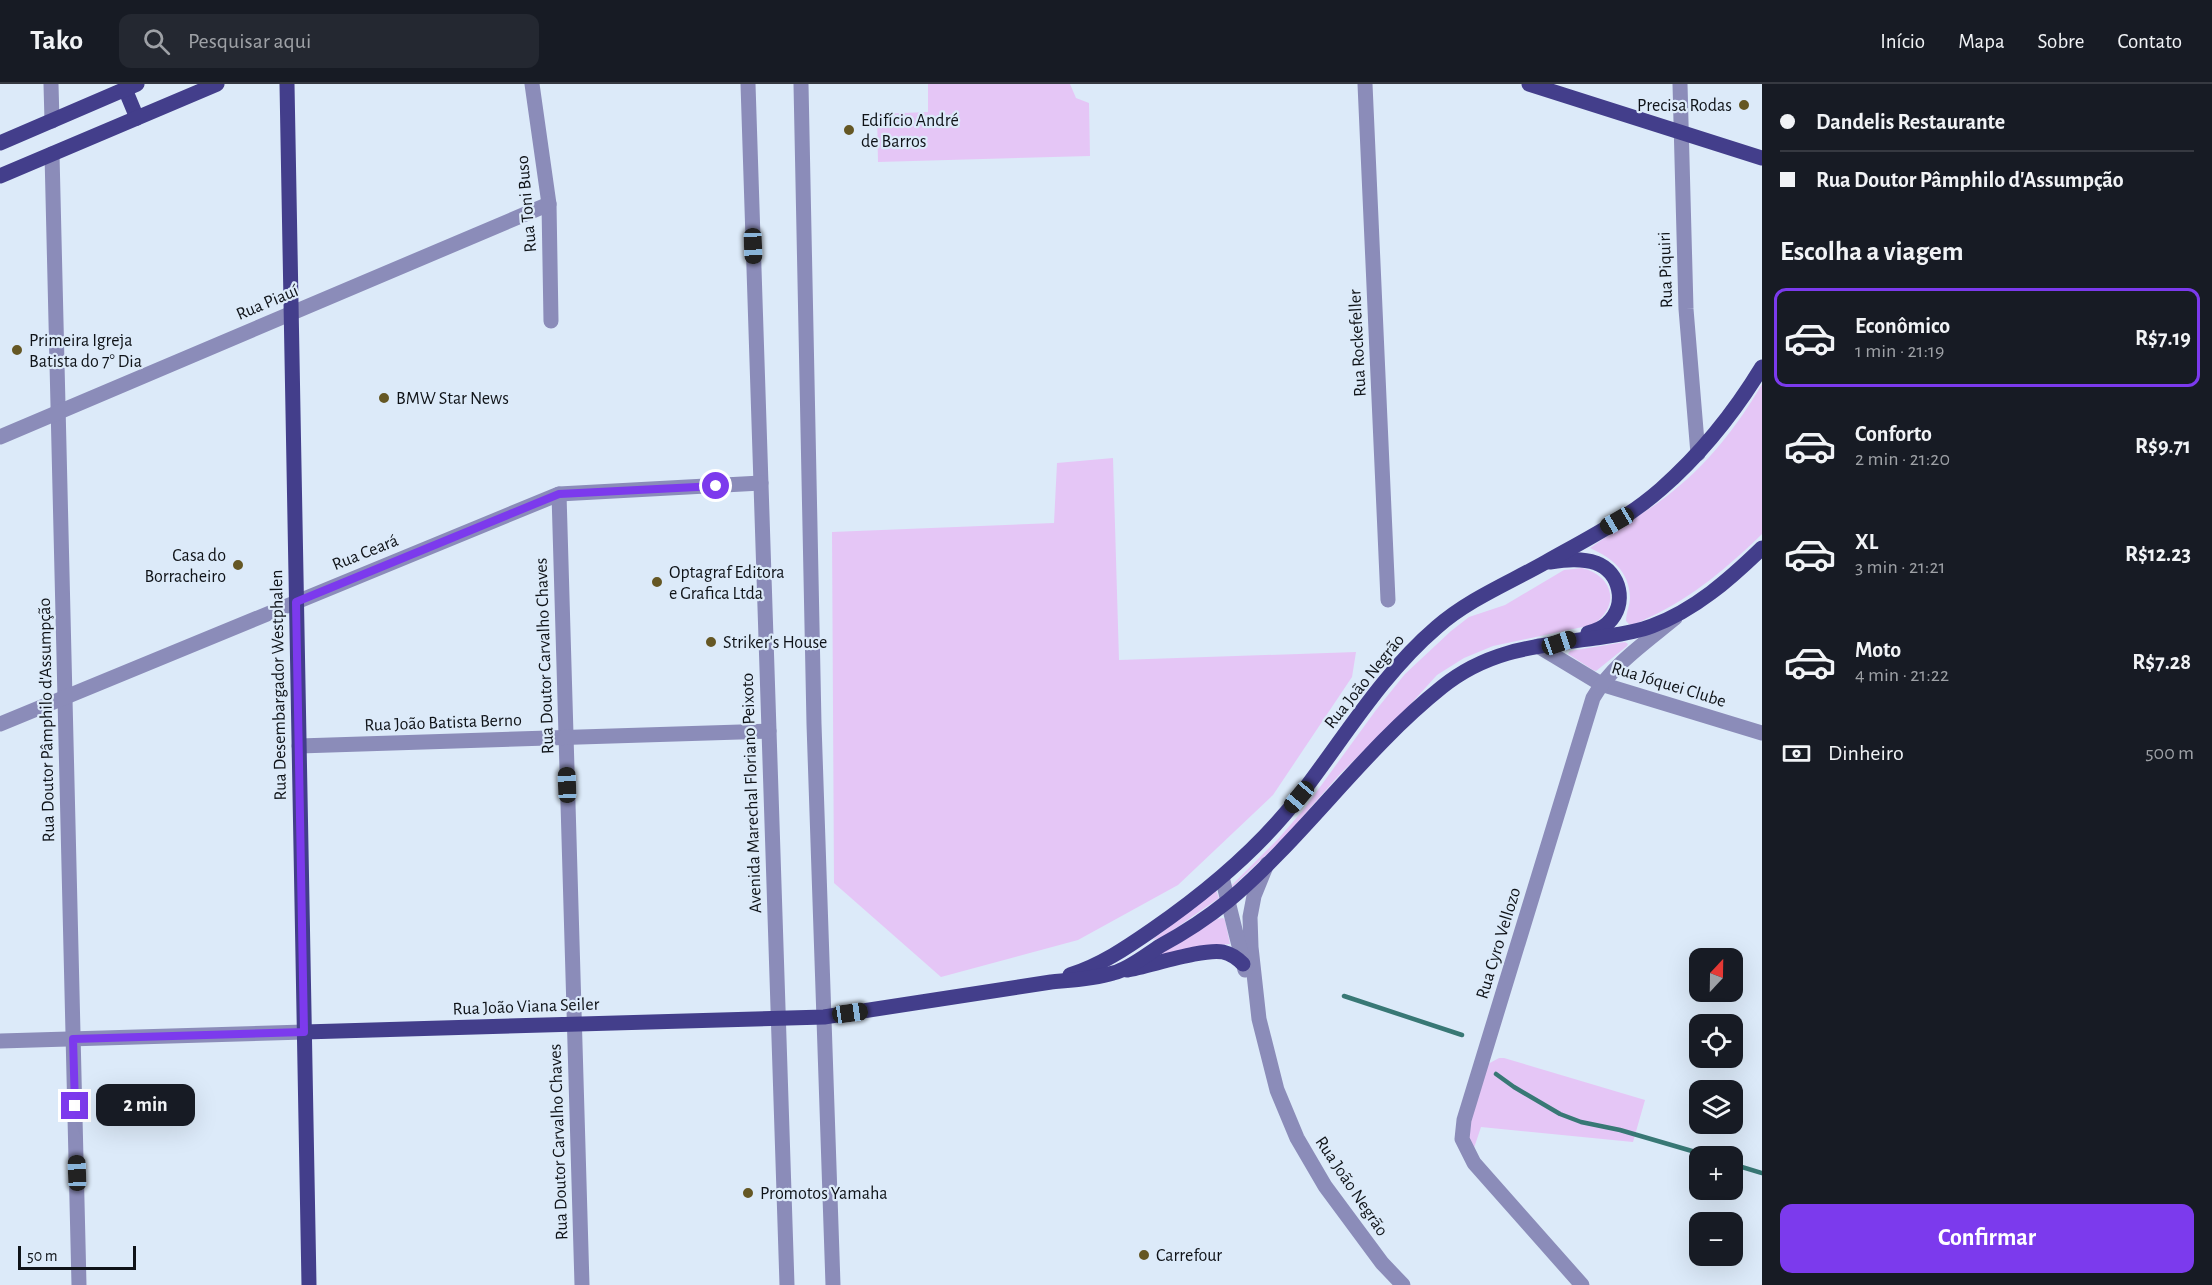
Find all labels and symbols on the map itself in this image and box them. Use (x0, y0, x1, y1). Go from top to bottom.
place label: Precisa Rodas (1637, 97, 1732, 115)
marker: Precisa Rodas (1737, 98, 1751, 112)
place label: Edifício André de Barros (861, 112, 959, 151)
marker: Edifício André de Barros (842, 123, 856, 137)
street label: Rua Toni Buso (514, 154, 540, 253)
car (743, 228, 763, 264)
street label: Rua Piquiri (1656, 231, 1676, 309)
street label: Rua Piauí (234, 282, 302, 324)
street label: Rua Rockefeller (1346, 288, 1370, 397)
place label: Primeira Igreja Batista do 7° Dia (29, 332, 142, 371)
marker: Primeira Igreja Batista do 7° Dia (10, 343, 24, 357)
place label: BMW Star News (396, 390, 509, 408)
marker: BMW Star News (377, 391, 391, 405)
route start (702, 472, 729, 499)
car (1597, 504, 1637, 538)
street label: Rua Ceará (330, 532, 401, 574)
place label: Casa do Borracheiro (145, 547, 226, 586)
street label: Rua Doutor Carvalho Chaves (533, 557, 557, 755)
marker: Casa do Borracheiro (231, 558, 245, 572)
place label: Optagraf Editora e Grafica Ltda (669, 564, 785, 603)
street label: Rua Desembargador Westphalen (268, 569, 290, 801)
marker: Optagraf Editora e Grafica Ltda (650, 575, 664, 589)
street label: Rua Doutor Pâmphilo d'Assumpção (36, 597, 58, 842)
car (1539, 629, 1579, 657)
street label: Rua João Negrão (1321, 631, 1408, 732)
place label: Striker's House (723, 634, 827, 652)
marker: Striker's House (704, 635, 718, 649)
street label: Rua Jóquei Clube (1609, 659, 1728, 711)
street label: Avenida Marechal Floriano Peixoto (739, 672, 765, 913)
street label: Rua João Batista Berno (364, 711, 522, 735)
car (557, 767, 577, 803)
car (1281, 777, 1317, 817)
street label: Rua Cyro Vellozo (1473, 885, 1525, 1001)
north arrow (1689, 948, 1743, 1002)
street label: Rua João Viana Seiler (452, 995, 600, 1019)
car (831, 1002, 869, 1024)
street label: Rua Doutor Carvalho Chaves (547, 1043, 571, 1241)
callout: 2 min (96, 1085, 195, 1127)
route end (61, 1092, 88, 1119)
street label: Rua João Negrão (1311, 1134, 1391, 1240)
car (67, 1155, 87, 1191)
place label: Promotos Yamaha (760, 1185, 888, 1203)
marker: Promotos Yamaha (741, 1186, 755, 1200)
scale bar (18, 1243, 136, 1270)
place label: Carrefour (1156, 1247, 1222, 1265)
marker: Carrefour (1137, 1248, 1151, 1262)

